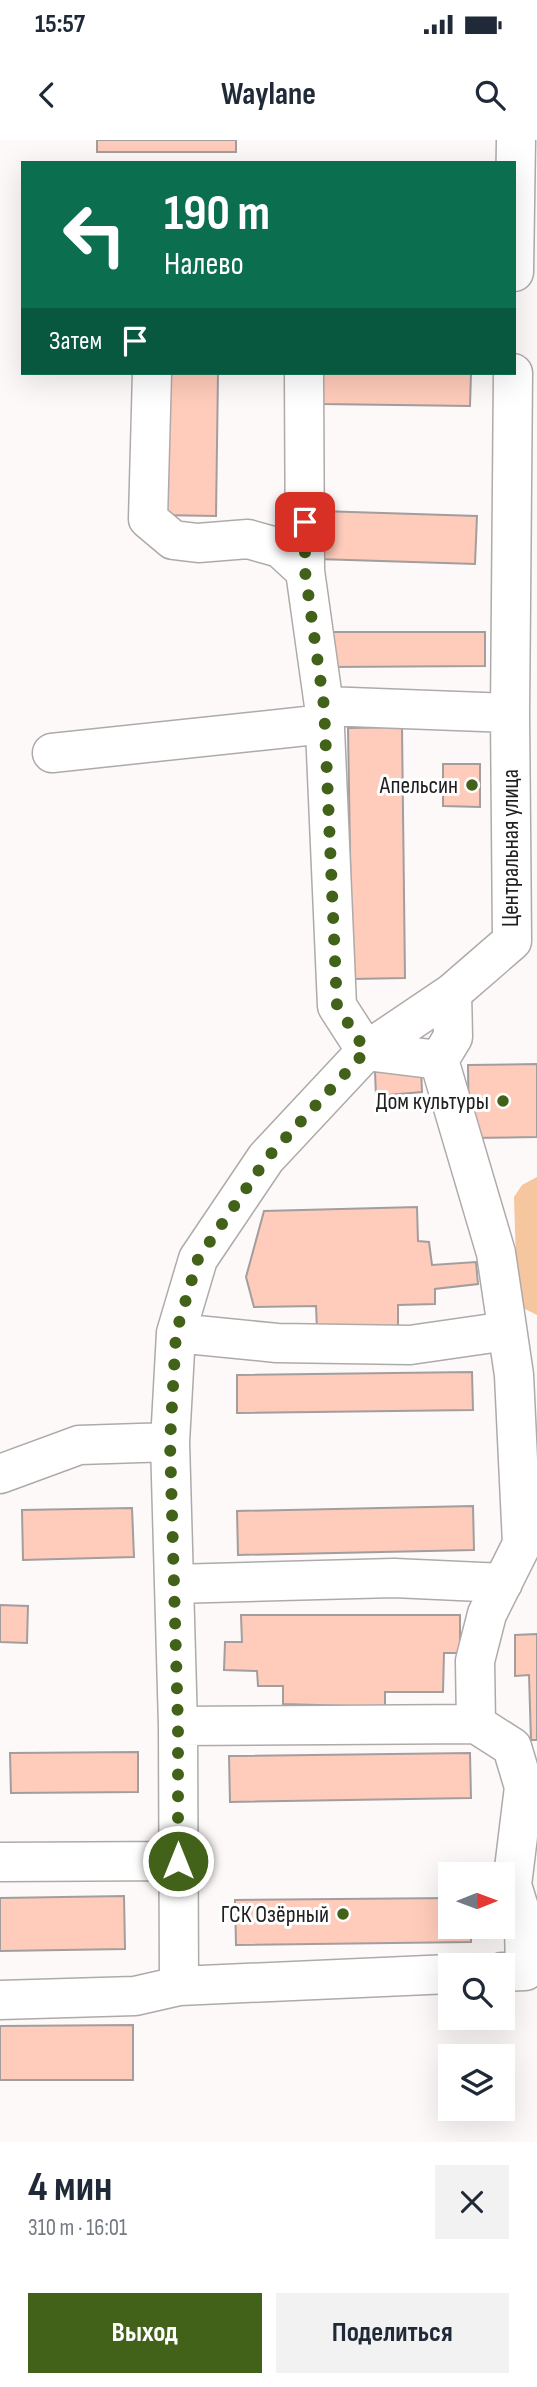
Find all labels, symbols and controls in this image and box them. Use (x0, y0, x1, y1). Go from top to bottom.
text: 15:57 (35, 9, 85, 40)
text: Waylane (221, 75, 316, 114)
icon: back (28, 76, 66, 114)
icon: search (471, 76, 509, 114)
text: 190 m (164, 185, 270, 244)
icon: left (49, 189, 140, 280)
text: Налево (164, 245, 244, 284)
icon: arrive (116, 322, 154, 360)
text: Затем (49, 326, 102, 357)
pin (275, 492, 335, 552)
icon: arrive (286, 503, 324, 541)
street label: Центральная улица (496, 769, 525, 927)
place label: Апельсин (379, 771, 458, 800)
marker: Апельсин (464, 777, 480, 793)
place label: Дом культуры (376, 1087, 489, 1116)
marker: Дом культуры (495, 1093, 511, 1109)
position arrow (141, 1824, 215, 1898)
north arrow (438, 1862, 514, 1939)
map controls (438, 1862, 515, 2121)
place label: ГСК Озёрный (221, 1900, 329, 1929)
marker: ГСК Озёрный (335, 1906, 351, 1922)
button: search (438, 1953, 515, 2030)
button: layers (438, 2044, 515, 2121)
text: 4 мин (28, 2162, 112, 2213)
button: close (435, 2165, 509, 2239)
text: 310 m · 16:01 (28, 2214, 127, 2242)
button: Выход (28, 2293, 262, 2373)
button: Поделиться (276, 2293, 509, 2373)

